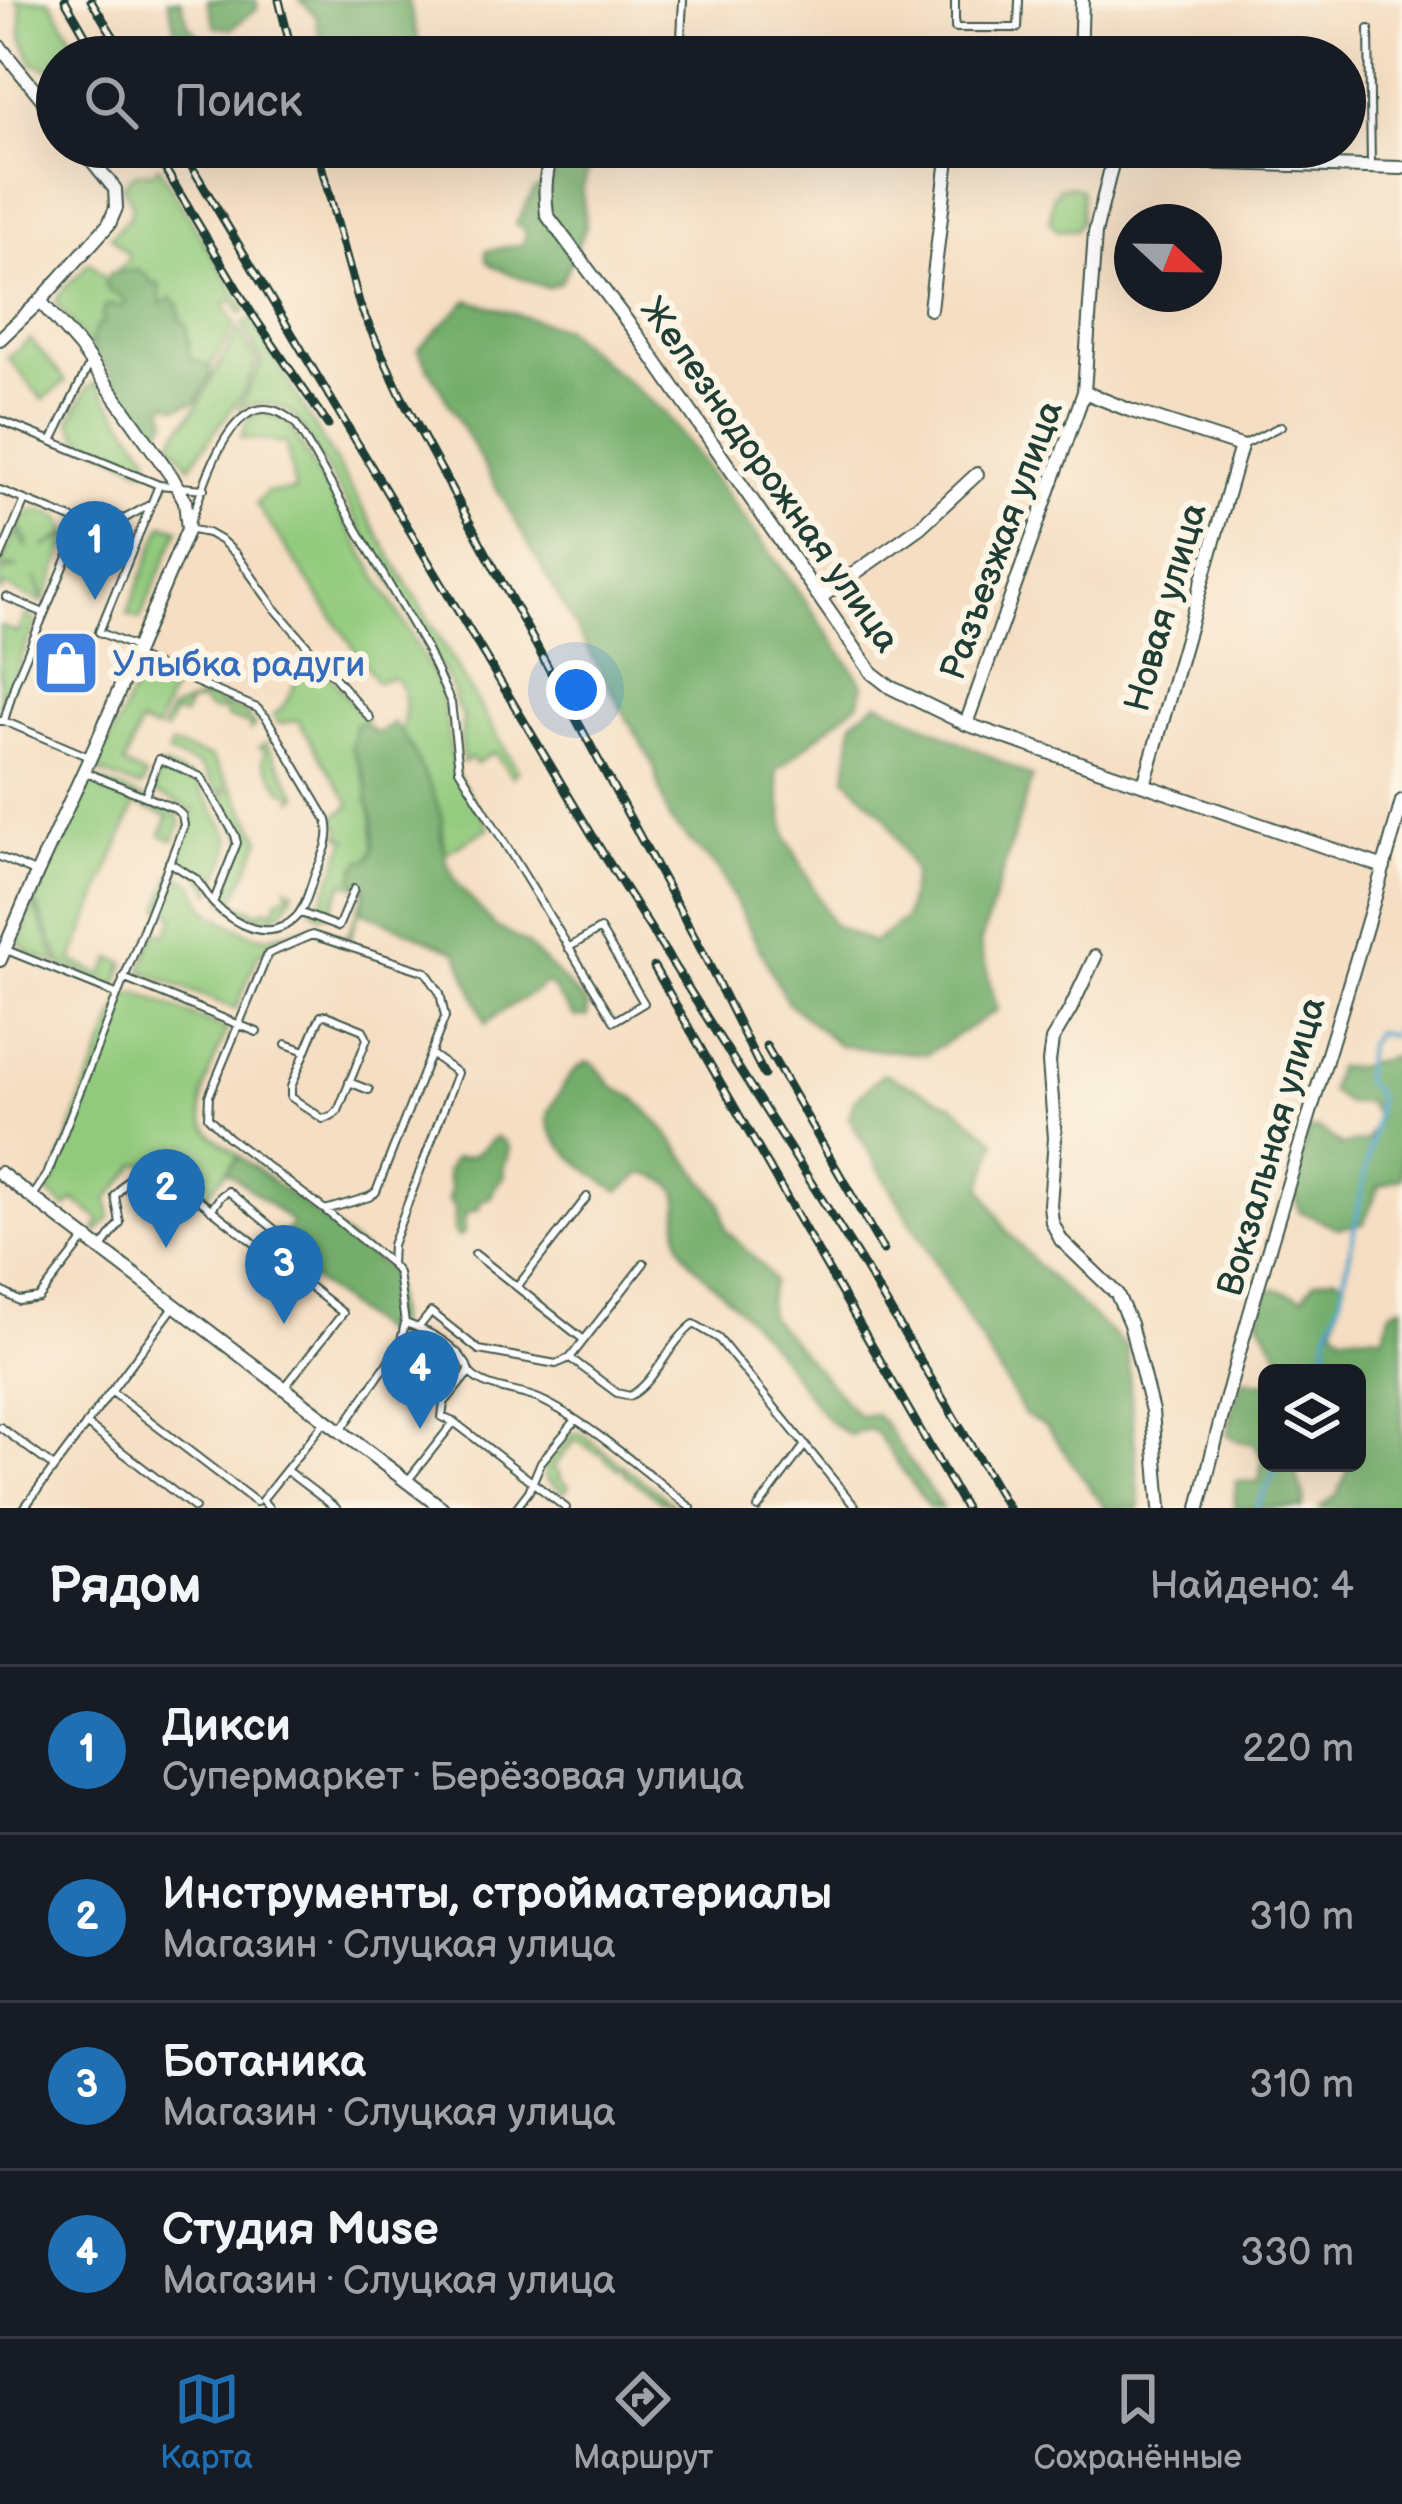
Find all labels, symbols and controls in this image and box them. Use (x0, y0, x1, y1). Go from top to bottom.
search box (36, 36, 1366, 168)
icon: search (78, 69, 144, 135)
text: Поиск (174, 75, 302, 130)
north arrow (1114, 204, 1222, 312)
street label: Железнодорожная улица (630, 290, 908, 661)
street label: Разъезжая улица (932, 395, 1073, 686)
street label: Новая улица (1116, 498, 1217, 717)
pin: 1 (56, 501, 134, 600)
shop icon: Улыбка радуги (31, 628, 101, 698)
place label: Улыбка радуги (112, 644, 365, 687)
your location (546, 660, 606, 720)
street label: Вокзальная улица (1209, 992, 1336, 1301)
pin: 2 (127, 1149, 205, 1248)
pin: 3 (245, 1225, 323, 1324)
pin: 4 (381, 1330, 459, 1429)
map controls (1258, 1364, 1366, 1472)
button: layers (1258, 1364, 1366, 1472)
text: Рядом (48, 1556, 202, 1617)
text: Найдено: 4 (1150, 1563, 1354, 1610)
text: Дикси (162, 1699, 291, 1754)
text: 1 (79, 1726, 95, 1773)
text: 220 m (1242, 1726, 1354, 1773)
text: Супермаркет · Берёзовая улица (162, 1754, 744, 1801)
text: Инструменты, стройматериалы (162, 1867, 832, 1922)
text: 2 (75, 1894, 99, 1941)
text: 310 m (1249, 1894, 1354, 1941)
text: Магазин · Слуцкая улица (162, 1922, 616, 1969)
text: Ботаника (162, 2035, 366, 2090)
text: 3 (76, 2062, 98, 2109)
text: 310 m (1249, 2062, 1354, 2109)
text: Магазин · Слуцкая улица (162, 2090, 616, 2137)
text: Студия Muse (162, 2203, 439, 2258)
text: 4 (76, 2230, 98, 2277)
text: 330 m (1240, 2230, 1354, 2277)
text: Магазин · Слуцкая улица (162, 2258, 616, 2305)
tab: Карта (160, 2366, 253, 2478)
tab: Маршрут (573, 2366, 713, 2478)
tab: Сохранённые (1033, 2366, 1242, 2478)

